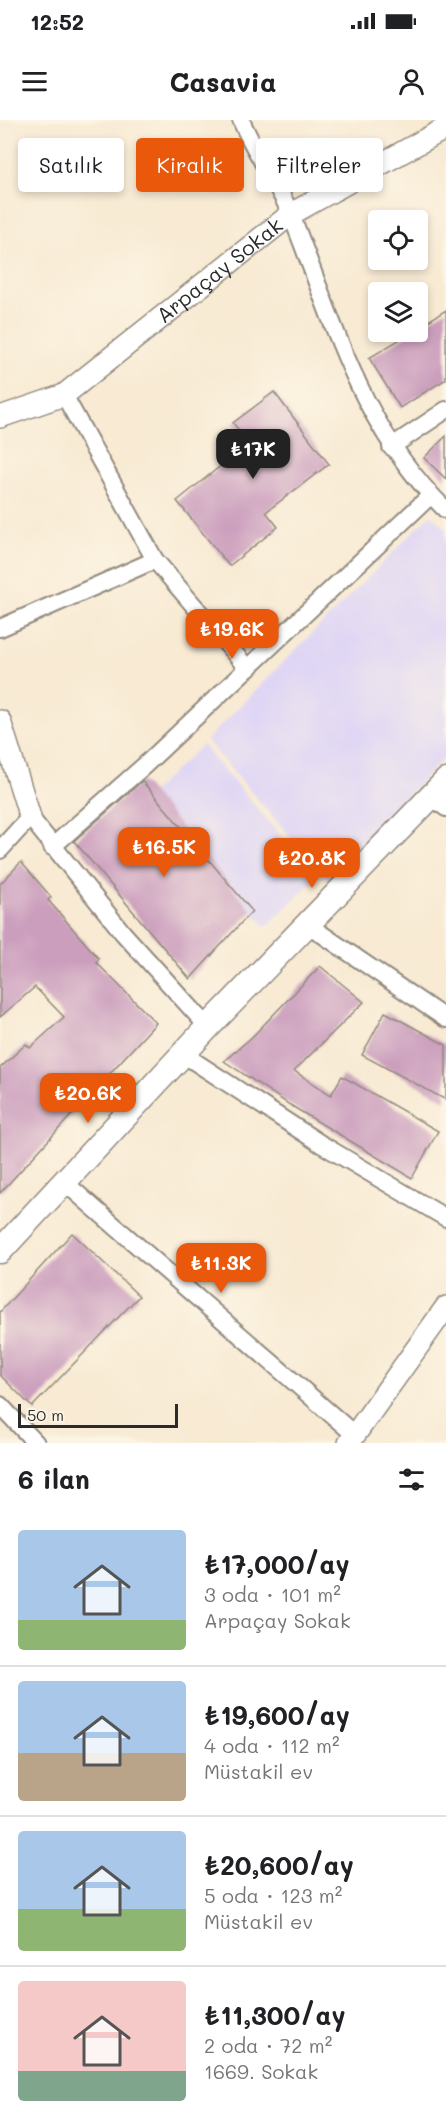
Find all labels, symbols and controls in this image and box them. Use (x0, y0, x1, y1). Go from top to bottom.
text: 12:52 (30, 7, 84, 36)
text: Casavia (169, 64, 277, 99)
icon: menu (18, 65, 51, 98)
icon: person (395, 65, 428, 98)
chip: Satılık (18, 138, 124, 192)
chip: Kiralık (136, 138, 244, 192)
chip: Filtreler (256, 138, 383, 192)
map controls (368, 210, 428, 342)
button: locate (368, 210, 428, 270)
street label: Arpaçay Sokak (150, 211, 288, 328)
button: layers (368, 282, 428, 342)
pin: ₺17K (217, 429, 289, 480)
text: ₺17K (230, 435, 276, 461)
pin: ₺19.6K (183, 609, 281, 660)
text: ₺19.6K (200, 615, 264, 641)
pin: ₺16.5K (115, 827, 213, 878)
text: ₺16.5K (132, 833, 196, 859)
pin: ₺20.8K (263, 838, 361, 889)
text: ₺20.8K (278, 844, 346, 870)
pin: ₺20.6K (39, 1073, 137, 1124)
text: ₺20.6K (54, 1079, 122, 1105)
pin: ₺11.3K (172, 1243, 270, 1294)
text: ₺11.3K (190, 1249, 252, 1275)
scale bar (18, 1401, 178, 1428)
text: 50 m (27, 1404, 64, 1425)
text: 6 ilan (18, 1462, 90, 1496)
icon: filters (395, 1463, 428, 1496)
text: ₺17,000/ay (204, 1547, 350, 1581)
icon: home (66, 1554, 138, 1626)
text: 3 oda · 101 m² (204, 1581, 341, 1607)
text: Arpaçay Sokak (204, 1607, 351, 1633)
text: ₺19,600/ay (204, 1698, 350, 1732)
icon: home (66, 1705, 138, 1777)
text: 4 oda · 112 m² (204, 1732, 340, 1758)
text: Müstakil ev (204, 1758, 313, 1784)
text: ₺20,600/ay (204, 1848, 354, 1882)
icon: home (66, 1855, 138, 1927)
text: 5 oda · 123 m² (204, 1882, 342, 1908)
text: Müstakil ev (204, 1908, 313, 1934)
text: ₺11,300/ay (204, 1998, 346, 2032)
icon: home (66, 2005, 138, 2077)
text: 2 oda · 72 m² (204, 2032, 332, 2058)
text: 1669. Sokak (204, 2058, 318, 2084)

